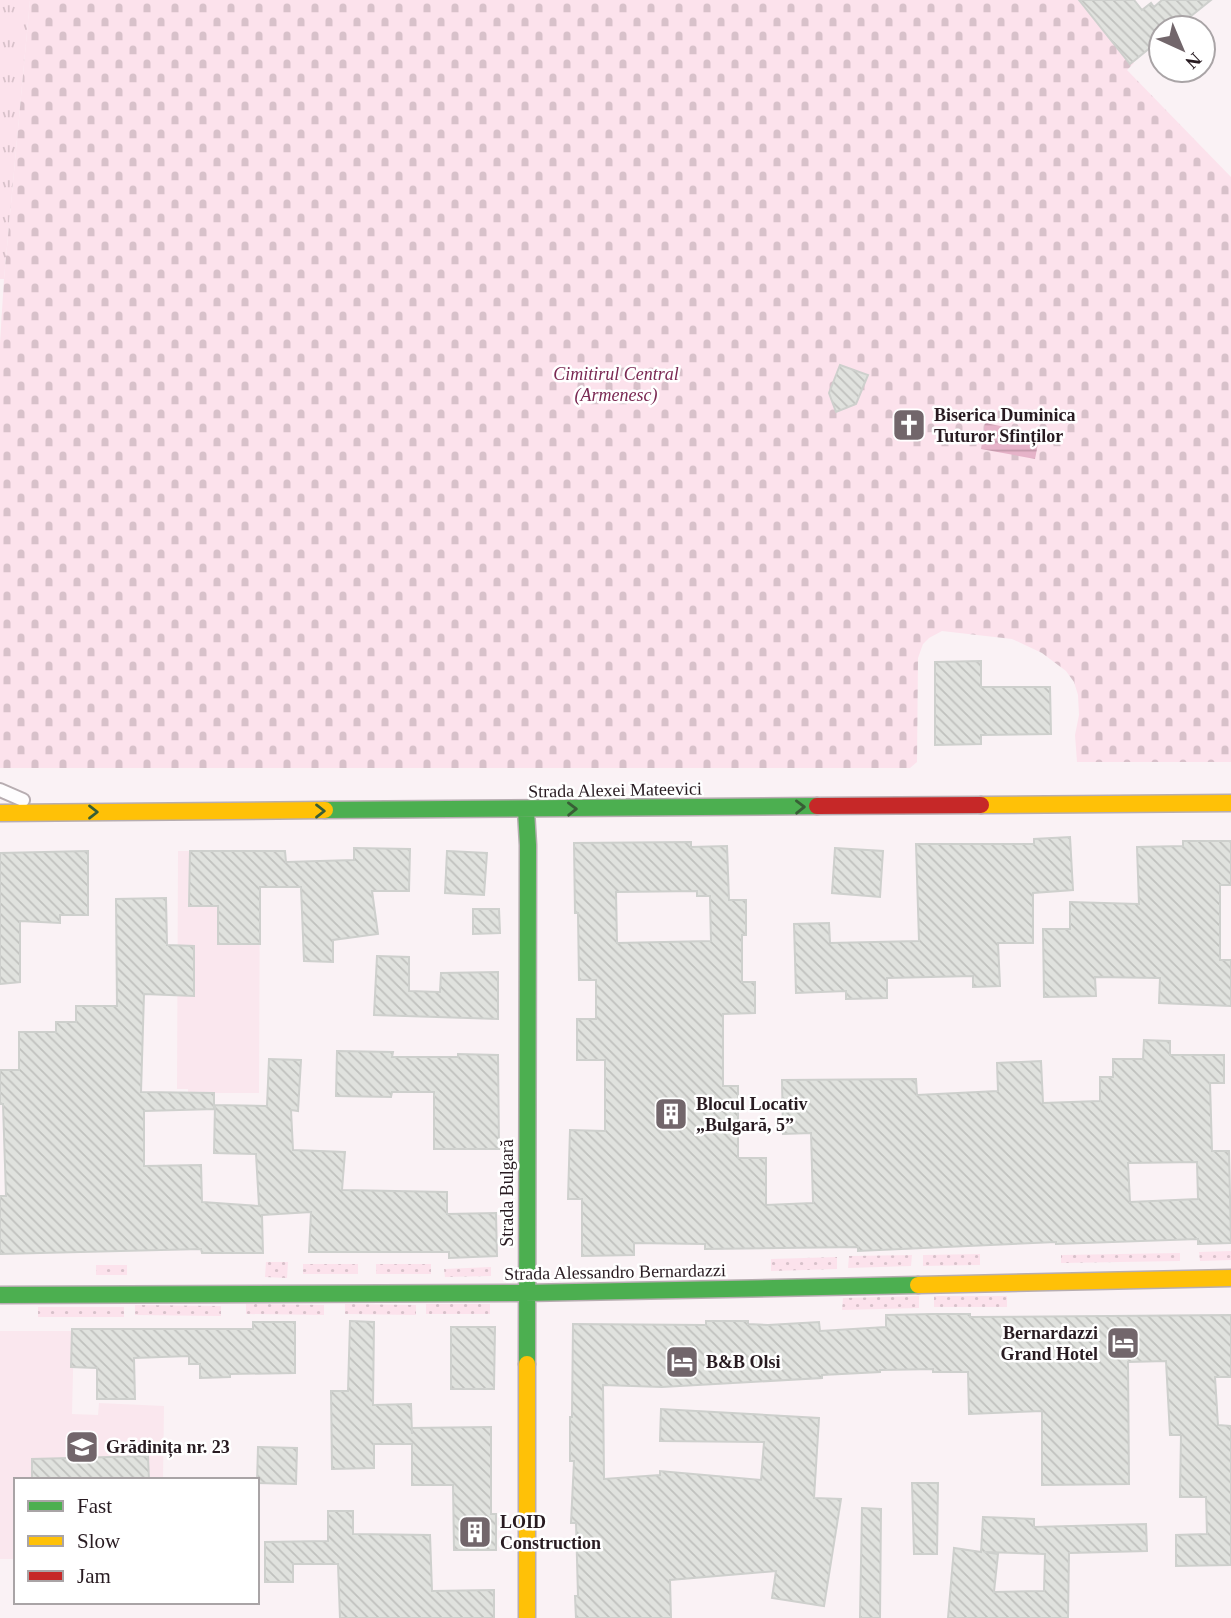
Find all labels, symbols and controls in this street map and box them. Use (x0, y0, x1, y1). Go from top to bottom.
north arrow (1147, 14, 1217, 84)
text: N (1181, 49, 1206, 73)
park label: Cimitirul Central (Armenesc) (553, 364, 679, 406)
place label: Biserica Duminica Tuturor Sfinților (934, 405, 1076, 447)
church icon: Biserica Duminica Tuturor Sfinților (890, 406, 928, 444)
street label: Strada Alexei Mateevici (528, 778, 702, 802)
one-way arrow (795, 799, 805, 815)
one-way arrow (567, 801, 578, 817)
one-way arrow (315, 803, 326, 819)
one-way arrow (88, 804, 98, 820)
place label: Blocul Locativ „Bulgară, 5” (696, 1094, 808, 1135)
building icon: Blocul Locativ „Bulgară, 5” (652, 1095, 690, 1133)
street label: Strada Bulgară (497, 1139, 517, 1247)
street label: Strada Alessandro Bernardazzi (504, 1260, 726, 1284)
place label: Bernardazzi Grand Hotel (1001, 1323, 1098, 1364)
hotel icon: Bernardazzi Grand Hotel (1104, 1324, 1142, 1362)
hotel icon: B&B Olsi (663, 1343, 701, 1381)
place label: B&B Olsi (706, 1352, 781, 1372)
school or university icon: Grădinița nr. 23 (63, 1428, 101, 1466)
place label: Grădinița nr. 23 (106, 1437, 230, 1458)
legend (14, 1478, 259, 1604)
text: Fast (77, 1494, 112, 1518)
place label: LOID Construction (500, 1512, 601, 1553)
building icon: LOID Construction (456, 1513, 494, 1551)
text: Slow (77, 1529, 121, 1553)
text: Jam (77, 1564, 111, 1588)

